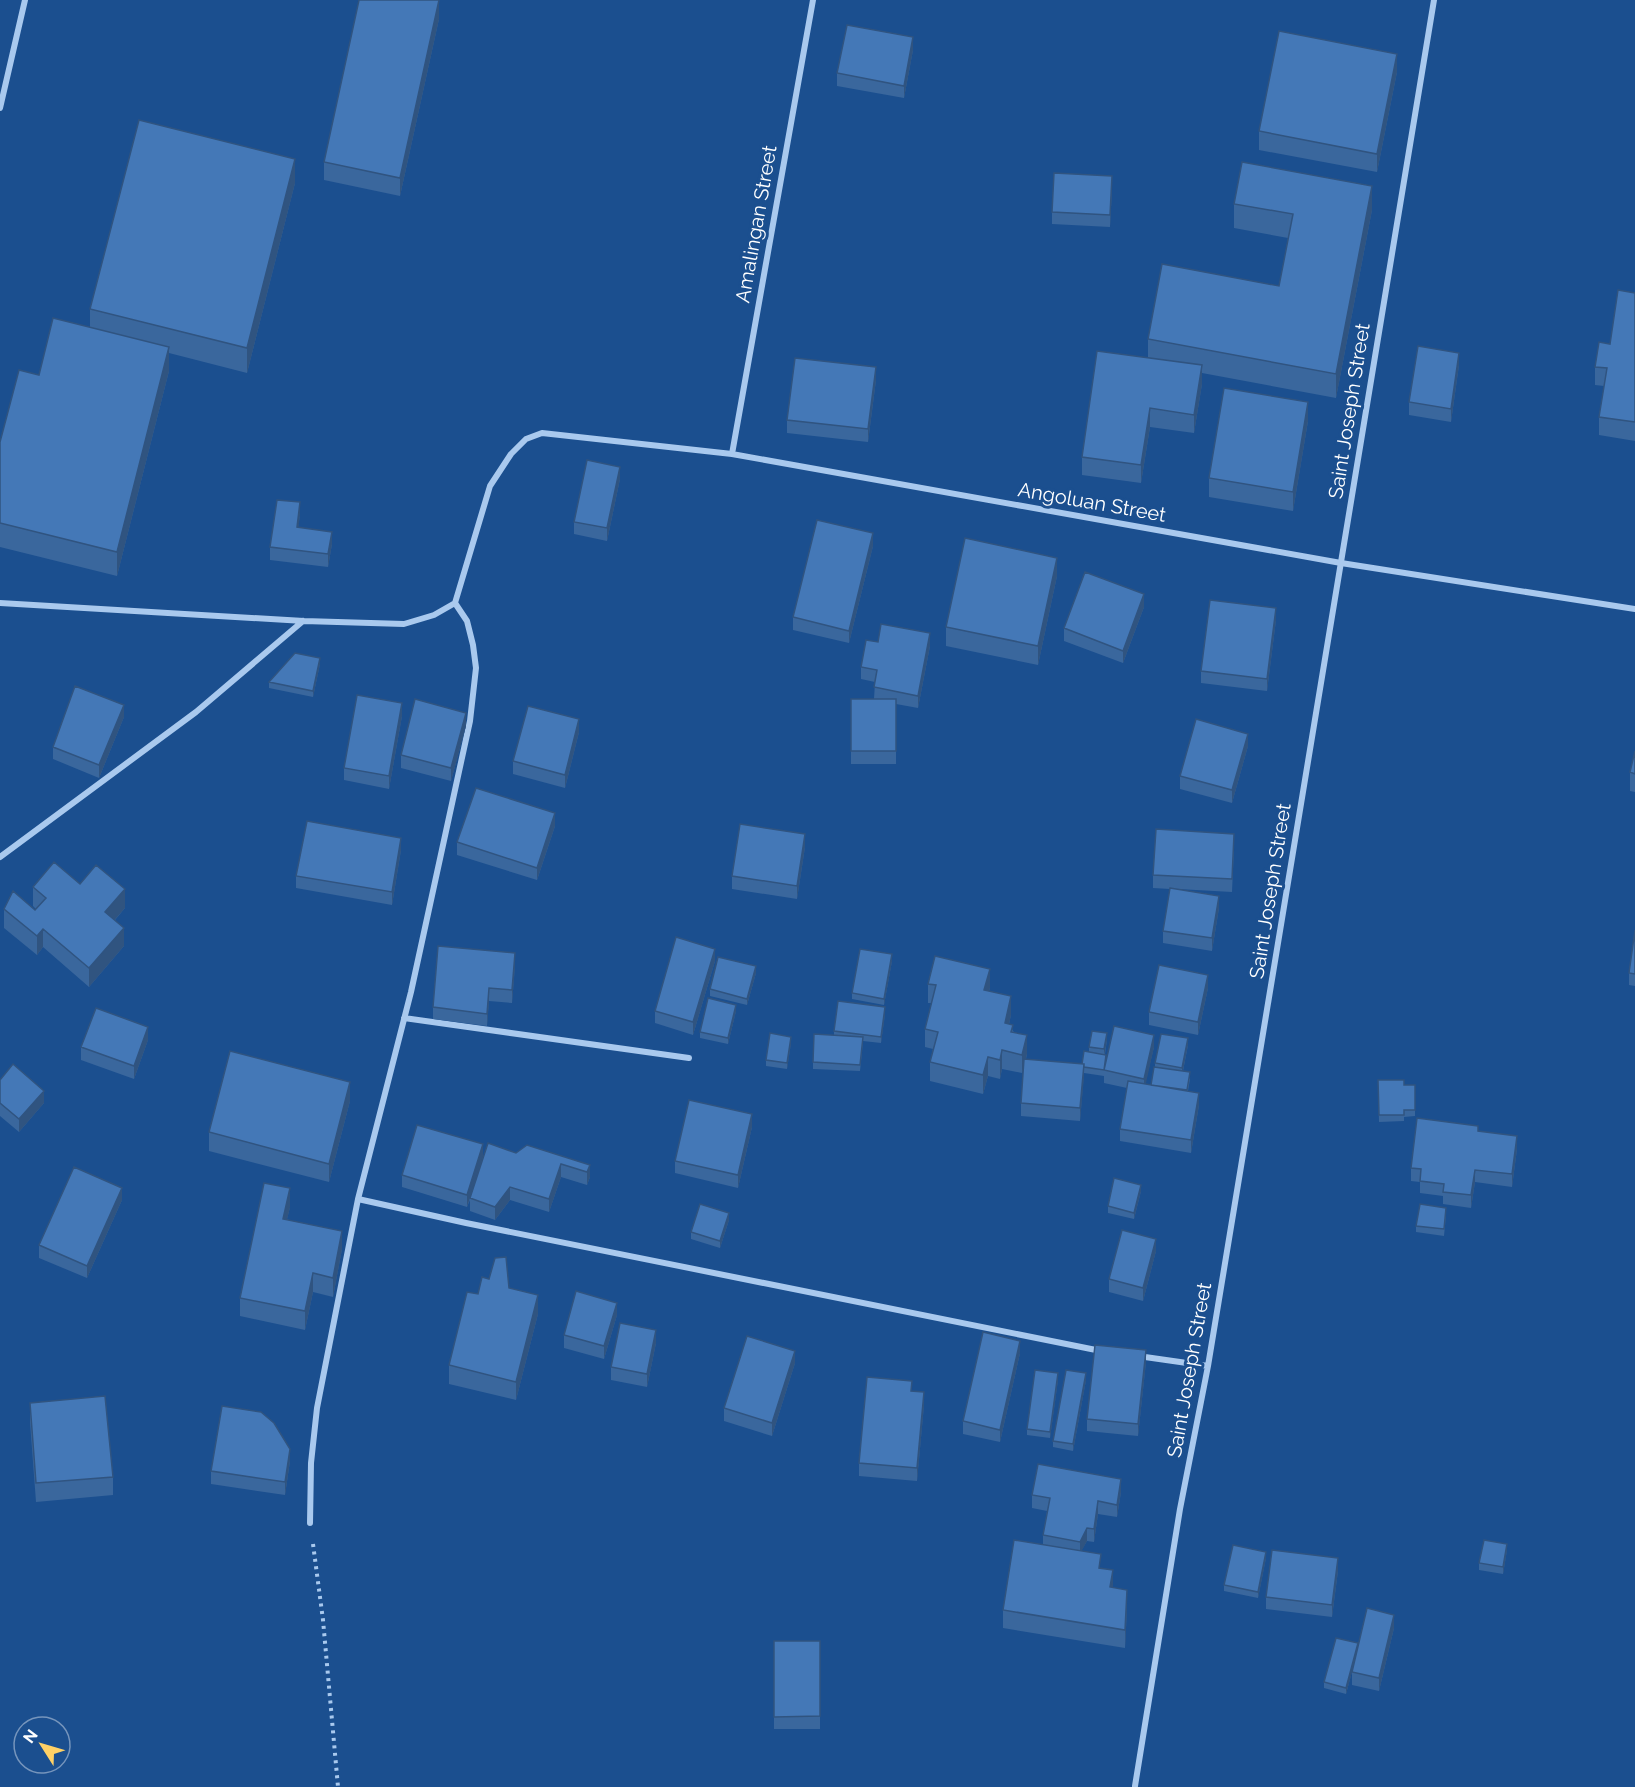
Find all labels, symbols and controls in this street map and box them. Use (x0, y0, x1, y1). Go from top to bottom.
street label: Amalingan Street (730, 143, 782, 305)
street label: Saint Joseph Street (1323, 321, 1375, 501)
street label: Angoluan Street (1016, 477, 1168, 527)
street label: Saint Joseph Street (1244, 801, 1296, 981)
street label: Saint Joseph Street (1162, 1280, 1216, 1459)
north arrow (12, 1715, 72, 1775)
text: N (19, 1726, 42, 1747)

